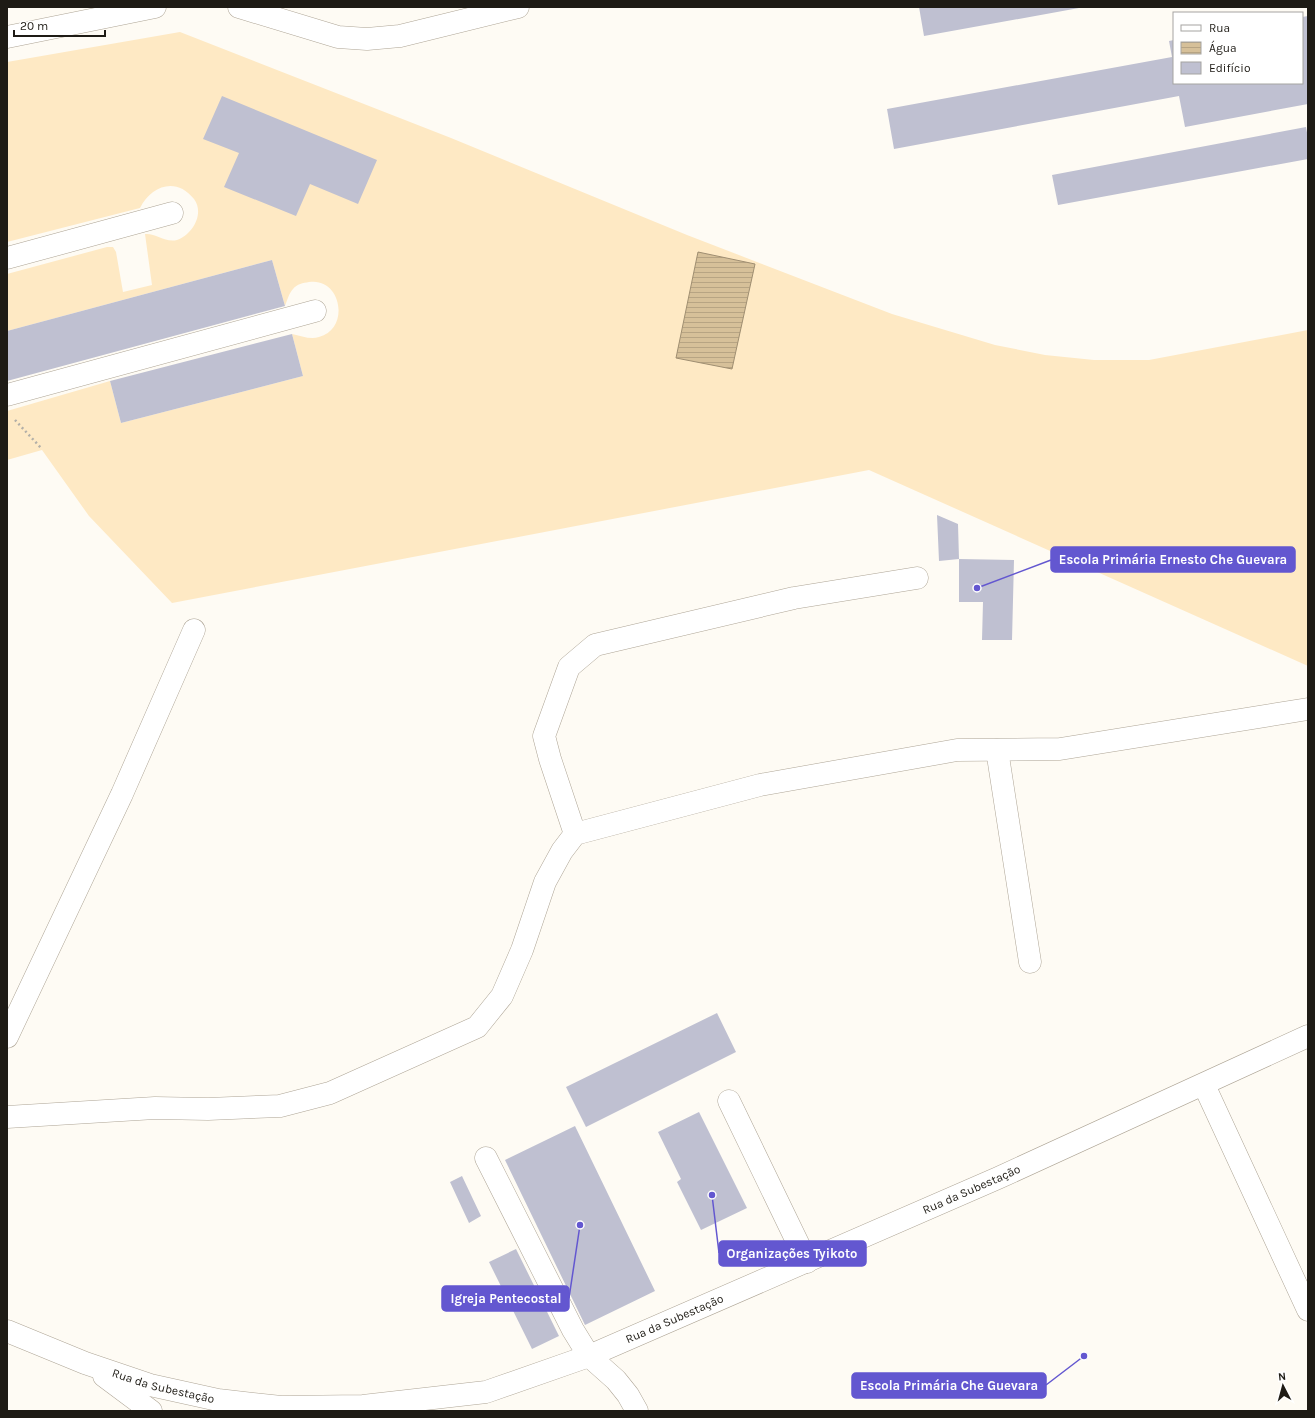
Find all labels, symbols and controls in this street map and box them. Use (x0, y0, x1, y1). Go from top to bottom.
scale bar (14, 12, 105, 38)
legend (1173, 12, 1303, 84)
text: 20 m (20, 19, 48, 33)
text: Rua (1209, 21, 1230, 35)
text: Água (1209, 40, 1237, 55)
text: Edifício (1209, 61, 1250, 75)
callout: Escola Primária Ernesto Che Guevara (1051, 547, 1295, 572)
text: Escola Primária Ernesto Che Guevara (1059, 552, 1287, 567)
street label: Rua da Subestação (920, 1162, 1023, 1217)
callout: Organizações Tyikoto (719, 1241, 866, 1266)
text: Organizações Tyikoto (727, 1246, 857, 1261)
callout: Igreja Pentecostal (442, 1286, 569, 1311)
text: Igreja Pentecostal (450, 1291, 562, 1306)
street label: Rua da Subestação (623, 1291, 725, 1346)
street label: Rua da Subestação (110, 1366, 216, 1406)
north arrow (1263, 1366, 1303, 1406)
text: N (1277, 1370, 1287, 1383)
callout: Escola Primária Che Guevara (852, 1373, 1046, 1398)
text: Escola Primária Che Guevara (860, 1378, 1038, 1393)

